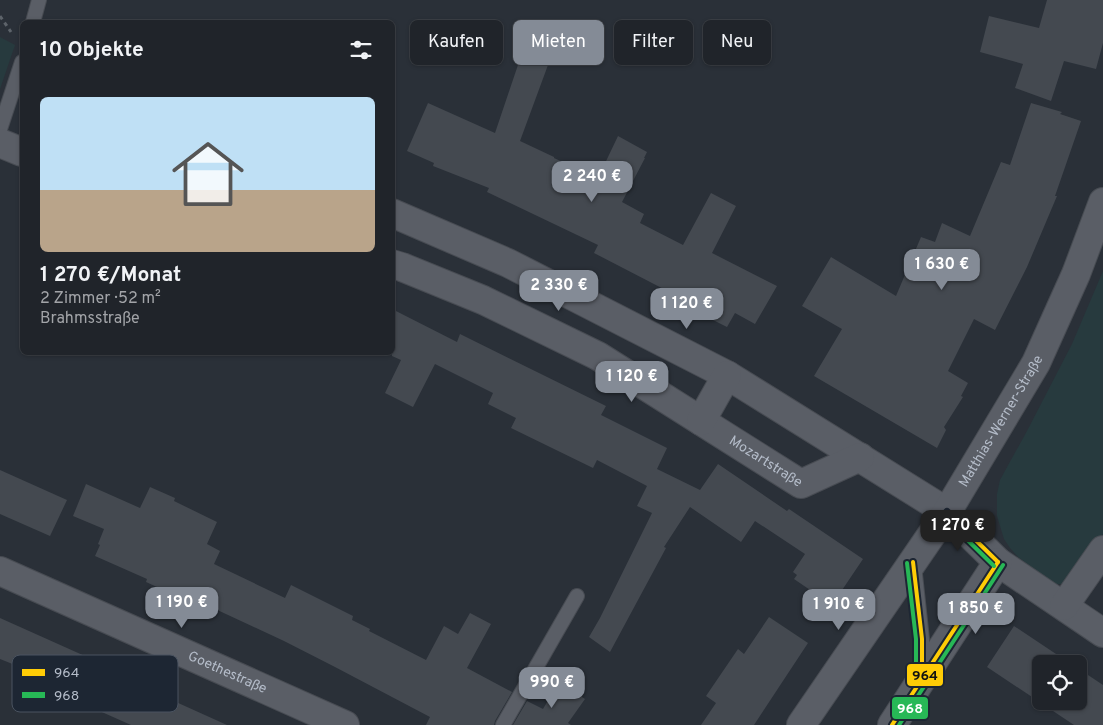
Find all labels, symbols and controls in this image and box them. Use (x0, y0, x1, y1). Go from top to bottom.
chip: Kaufen (410, 20, 503, 65)
chip: Mieten (513, 20, 604, 65)
chip: Filter (614, 20, 693, 65)
chip: Neu (703, 20, 771, 65)
icon: filters (347, 36, 375, 64)
text: 10 Objekte (40, 37, 144, 64)
icon: home (163, 129, 253, 219)
pin: 2 240 € (546, 160, 638, 203)
text: 2 240 € (563, 167, 621, 187)
pin: 1 630 € (896, 248, 988, 291)
text: 1 630 € (915, 255, 969, 275)
text: 1 270 €/Monat (40, 262, 181, 289)
pin: 2 330 € (513, 270, 605, 312)
text: 2 330 € (530, 276, 588, 296)
pin: 1 120 € (641, 288, 733, 330)
text: 2 Zimmer · 52 m² (40, 289, 161, 309)
text: 1 120 € (661, 294, 713, 314)
text: Brahmsstraße (40, 309, 140, 329)
street label: Matthias-Werner-Straße (955, 353, 1047, 490)
pin: 1 120 € (586, 360, 678, 403)
text: 1 120 € (606, 367, 658, 387)
street label: Mozartstraße (726, 432, 805, 491)
pin: 1 270 € (912, 510, 1004, 552)
text: 1 270 € (931, 516, 985, 536)
pin: 1 190 € (136, 586, 228, 629)
pin: 1 910 € (793, 588, 885, 631)
pin: 1 850 € (930, 592, 1022, 635)
text: 1 190 € (156, 593, 208, 613)
text: 1 910 € (813, 595, 865, 615)
text: 1 850 € (949, 599, 1003, 619)
street label: Goethestraße (185, 647, 269, 698)
legend (12, 655, 178, 712)
map controls (1032, 655, 1087, 710)
button: locate (1032, 655, 1087, 710)
line badge: 964 (906, 663, 944, 687)
text: 964 (54, 665, 79, 682)
pin: 990 € (517, 666, 587, 709)
text: 964 (912, 668, 938, 685)
text: 990 € (530, 673, 574, 693)
text: 968 (54, 688, 79, 705)
line badge: 968 (891, 696, 929, 720)
text: 968 (897, 701, 923, 718)

